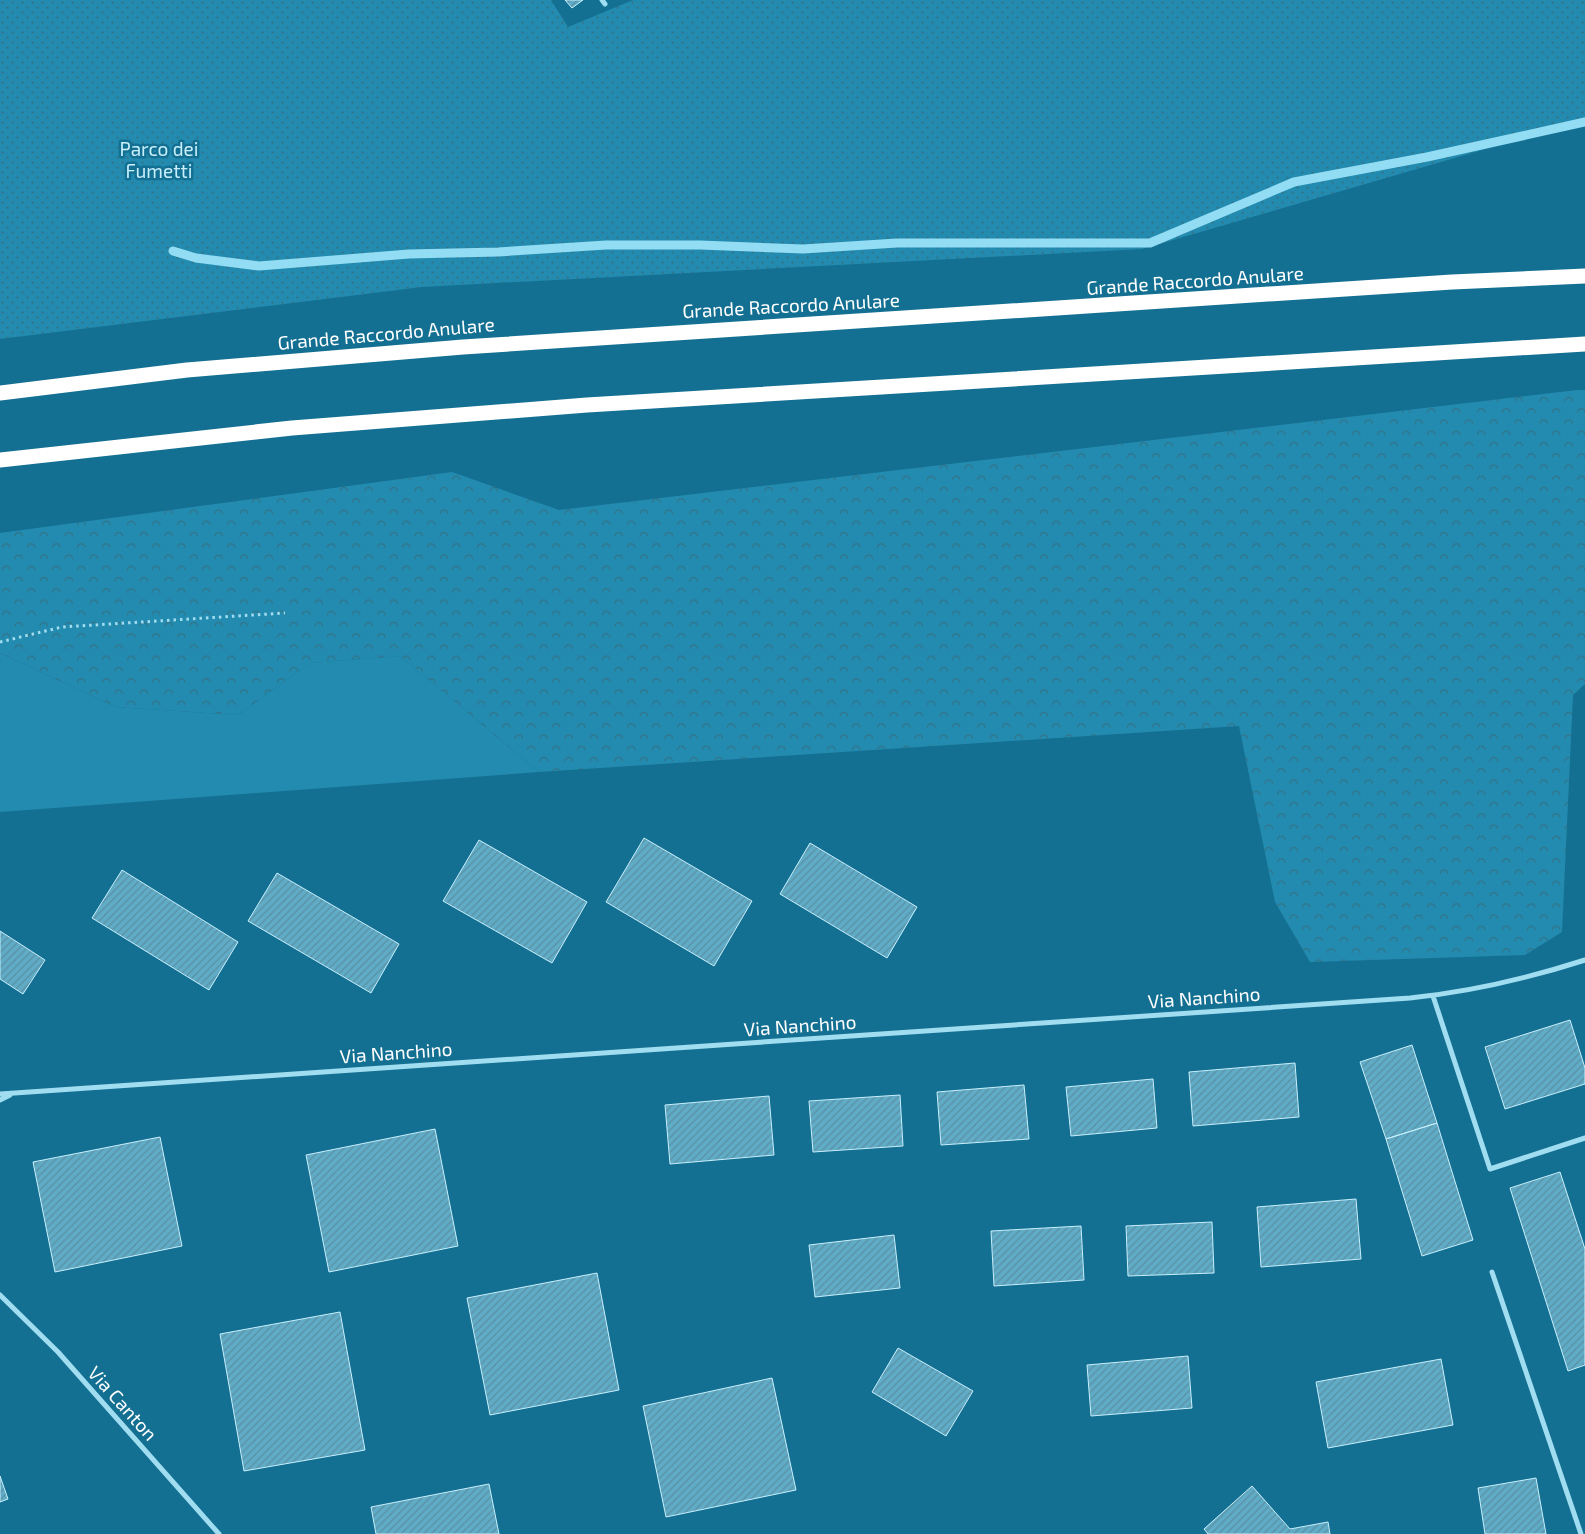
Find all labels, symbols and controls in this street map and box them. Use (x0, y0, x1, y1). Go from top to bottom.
park label: Parco dei Fumetti (120, 137, 198, 182)
street label: Grande Raccordo Anulare (1086, 261, 1304, 299)
street label: Grande Raccordo Anulare (682, 288, 900, 322)
street label: Grande Raccordo Anulare (276, 312, 496, 354)
street label: Via Nanchino (1147, 982, 1261, 1012)
street label: Via Nanchino (743, 1010, 857, 1040)
street label: Via Nanchino (339, 1037, 453, 1067)
street label: Via Canton (84, 1361, 162, 1445)

